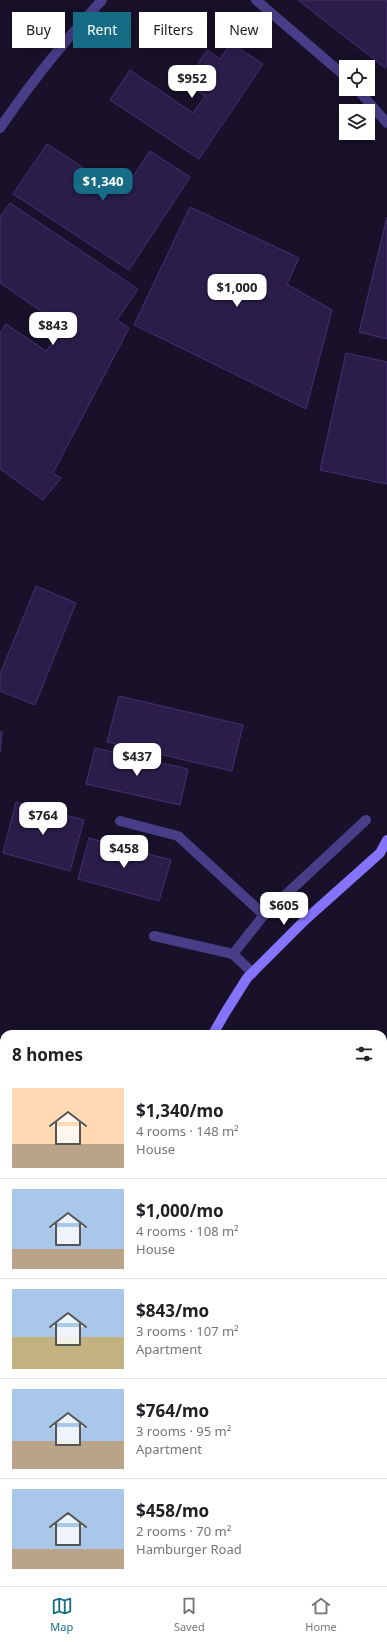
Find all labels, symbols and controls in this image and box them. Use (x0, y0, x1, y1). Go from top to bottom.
chip: Buy (12, 12, 65, 48)
chip: Rent (73, 12, 131, 48)
chip: Filters (139, 12, 207, 48)
chip: New (215, 12, 272, 48)
map controls (339, 60, 375, 140)
button: locate (339, 60, 375, 96)
pin: $952 (168, 65, 216, 99)
text: $952 (177, 69, 207, 87)
button: layers (339, 104, 375, 140)
pin: $1,340 (70, 168, 136, 202)
text: $1,340 (83, 172, 123, 190)
pin: $1,000 (204, 274, 270, 308)
text: $1,000 (217, 278, 257, 296)
pin: $843 (29, 312, 77, 346)
text: $843 (38, 316, 68, 334)
pin: $437 (113, 743, 161, 777)
text: $437 (122, 747, 152, 765)
pin: $764 (19, 802, 67, 836)
text: $764 (28, 806, 58, 824)
pin: $458 (100, 835, 148, 869)
text: $458 (109, 839, 139, 857)
pin: $605 (260, 892, 308, 926)
text: $605 (269, 896, 299, 914)
text: 8 homes (12, 1043, 83, 1066)
icon: filters (353, 1043, 375, 1065)
text: $1,340/mo (136, 1099, 224, 1122)
icon: home (44, 1104, 92, 1152)
text: 4 rooms · 148 m² (136, 1122, 239, 1140)
text: House (136, 1140, 175, 1158)
text: $1,000/mo (136, 1199, 224, 1222)
icon: home (44, 1205, 92, 1253)
text: 4 rooms · 108 m² (136, 1222, 239, 1240)
text: House (136, 1240, 175, 1258)
text: $843/mo (136, 1299, 209, 1322)
icon: home (44, 1305, 92, 1353)
text: 3 rooms · 107 m² (136, 1322, 239, 1340)
text: Apartment (136, 1340, 202, 1358)
text: $764/mo (136, 1399, 209, 1422)
icon: home (44, 1405, 92, 1453)
text: 3 rooms · 95 m² (136, 1422, 231, 1440)
text: Apartment (136, 1440, 202, 1458)
text: $458/mo (136, 1499, 209, 1522)
icon: home (44, 1505, 92, 1553)
text: 2 rooms · 70 m² (136, 1522, 231, 1540)
text: Hamburger Road (136, 1540, 242, 1558)
tab: Map (50, 1595, 73, 1634)
tab: Saved (174, 1595, 205, 1634)
tab: Home (305, 1595, 337, 1634)

